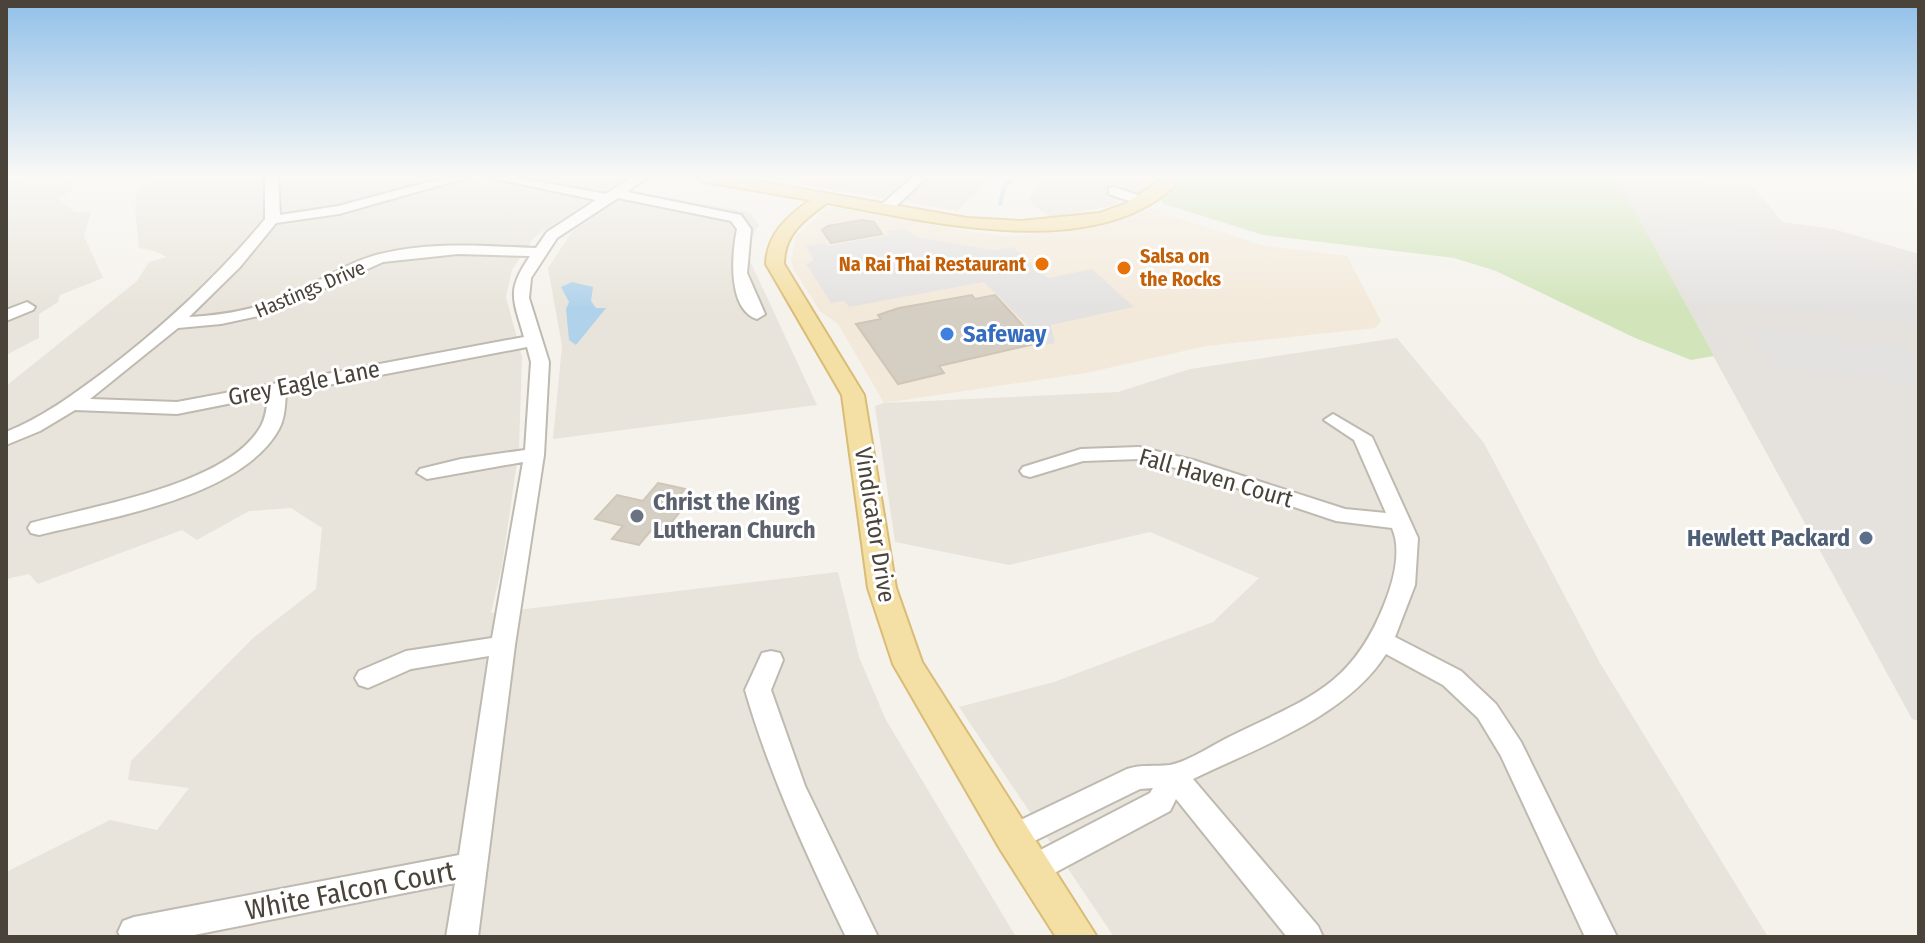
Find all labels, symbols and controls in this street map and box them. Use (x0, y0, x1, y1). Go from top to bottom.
place label: Salsa on the Rocks (1140, 244, 1221, 291)
place label: Na Rai Thai Restaurant (839, 252, 1027, 276)
street label: Hastings Drive (251, 255, 369, 323)
marker: Na Rai Thai Restaurant (1033, 255, 1051, 273)
marker: Salsa on the Rocks (1115, 259, 1133, 277)
place label: Safeway (963, 320, 1047, 348)
marker: Safeway (938, 325, 956, 343)
street label: Grey Eagle Lane (226, 355, 382, 411)
street label: Fall Haven Court (1136, 443, 1296, 513)
street label: Vindicator Drive (849, 445, 901, 605)
place label: Christ the King Lutheran Church (653, 488, 816, 544)
marker: Christ the King Lutheran Church (628, 507, 646, 525)
place label: Hewlett Packard (1687, 524, 1850, 552)
marker: Hewlett Packard (1857, 529, 1875, 547)
street label: White Falcon Court (243, 854, 458, 927)

